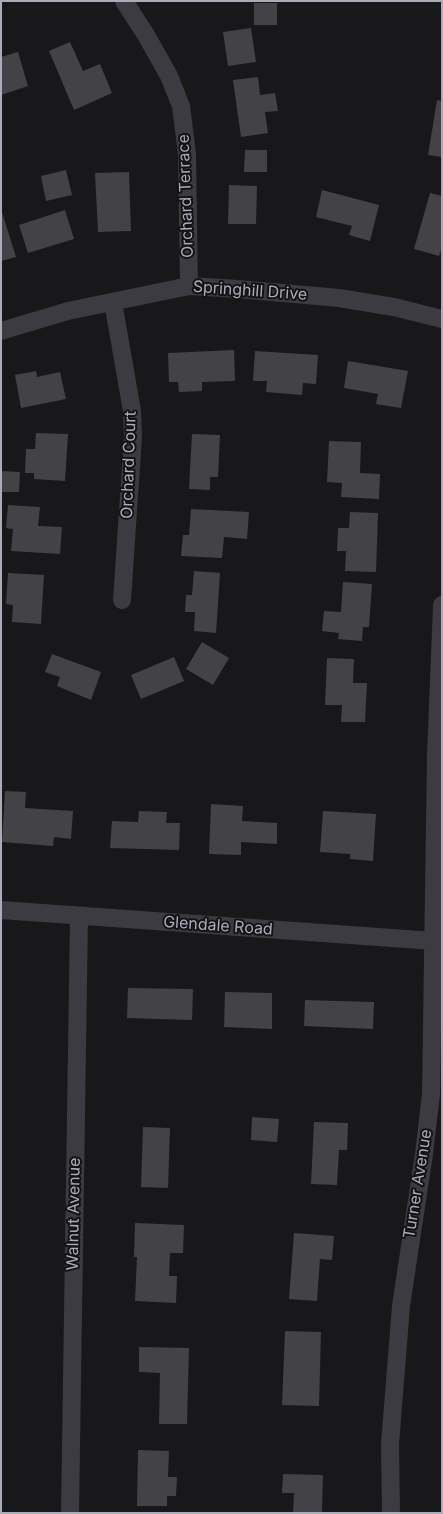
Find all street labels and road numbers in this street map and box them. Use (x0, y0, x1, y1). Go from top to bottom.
street label: Orchard Terrace (174, 134, 198, 258)
street label: Springhill Drive (192, 277, 308, 305)
street label: Orchard Court (118, 411, 140, 519)
street label: Glendale Road (163, 913, 273, 939)
street label: Turner Avenue (400, 1128, 436, 1240)
street label: Walnut Avenue (63, 1158, 85, 1270)

